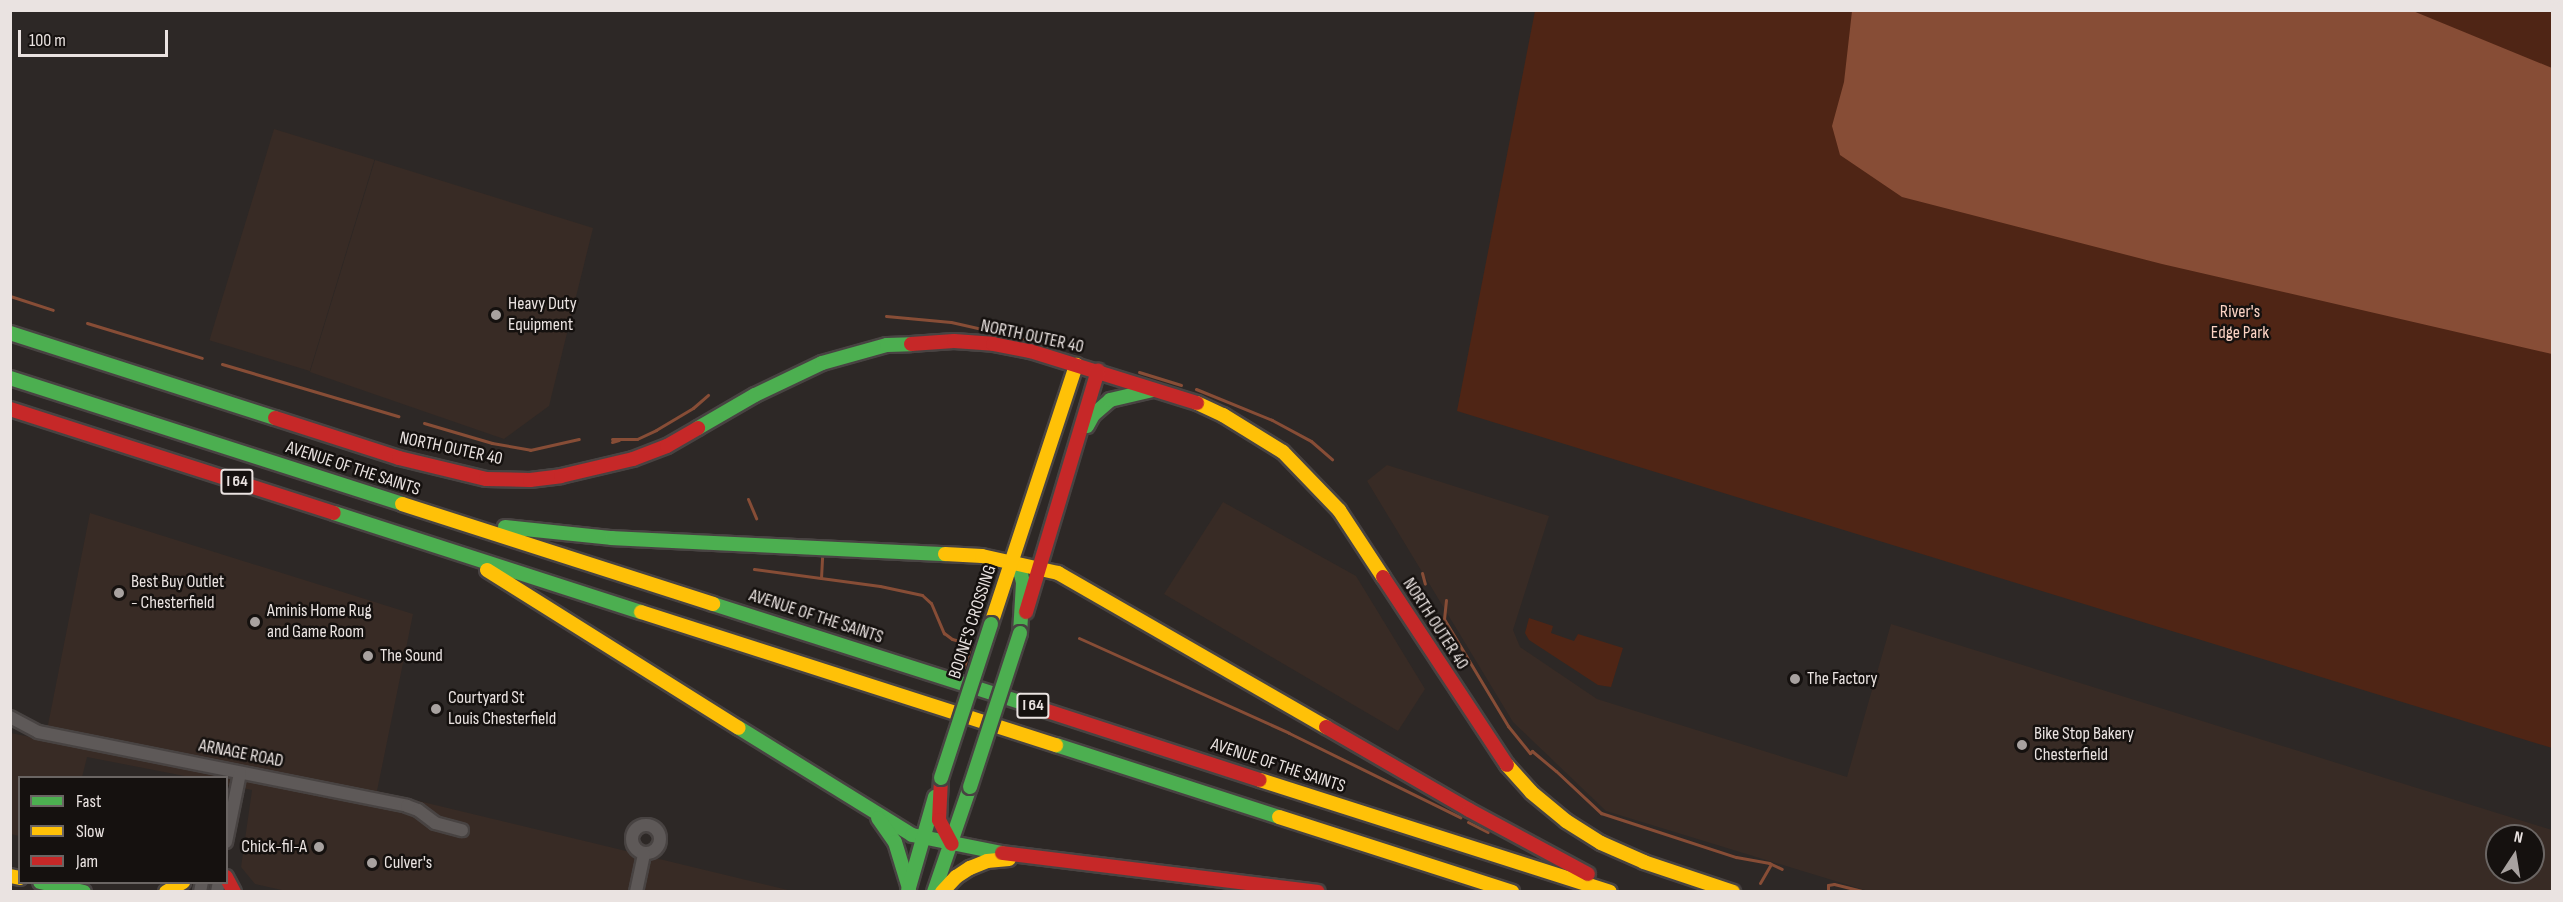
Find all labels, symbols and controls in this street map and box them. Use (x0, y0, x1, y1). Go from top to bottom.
scale bar (21, 18, 171, 56)
text: 100 m (29, 30, 66, 51)
place label: Heavy Duty Equipment (508, 294, 577, 336)
park label: River's Edge Park (2211, 302, 2269, 344)
marker: Heavy Duty Equipment (489, 308, 503, 322)
street label: NORTH OUTER 40 (979, 316, 1085, 358)
street label: NORTH OUTER 40 (398, 428, 504, 470)
street label: AVENUE OF THE SAINTS (283, 437, 423, 501)
road number: I 64 (219, 469, 255, 495)
street label: BOONE'S CROSSING (944, 562, 1002, 682)
place label: Best Buy Outlet - Chesterfield (131, 572, 224, 614)
street label: NORTH OUTER 40 (1397, 574, 1473, 674)
street label: AVENUE OF THE SAINTS (746, 585, 886, 649)
marker: Best Buy Outlet - Chesterfield (112, 586, 126, 600)
place label: Aminis Home Rug and Game Room (267, 601, 372, 644)
marker: Aminis Home Rug and Game Room (248, 615, 262, 629)
place label: The Sound (380, 645, 443, 667)
marker: The Sound (361, 649, 375, 663)
place label: The Factory (1807, 668, 1878, 690)
marker: The Factory (1788, 672, 1802, 686)
place label: Courtyard St Louis Chesterfield (448, 688, 556, 730)
road number: I 64 (1015, 693, 1051, 719)
marker: Courtyard St Louis Chesterfield (429, 702, 443, 716)
place label: Bike Stop Bakery Chesterfield (2034, 724, 2134, 766)
street label: AVENUE OF THE SAINTS (1208, 734, 1348, 798)
street label: ARNAGE ROAD (197, 735, 285, 773)
marker: Bike Stop Bakery Chesterfield (2015, 738, 2029, 752)
legend (18, 776, 228, 884)
text: Fast (76, 791, 101, 812)
text: Slow (76, 821, 105, 842)
north arrow (2485, 824, 2545, 884)
text: N (2512, 828, 2525, 848)
place label: Chick-fil-A (241, 836, 307, 858)
marker: Chick-fil-A (312, 840, 326, 854)
text: Jam (76, 851, 98, 872)
place label: Culver's (384, 852, 432, 874)
marker: Culver's (365, 856, 379, 870)

